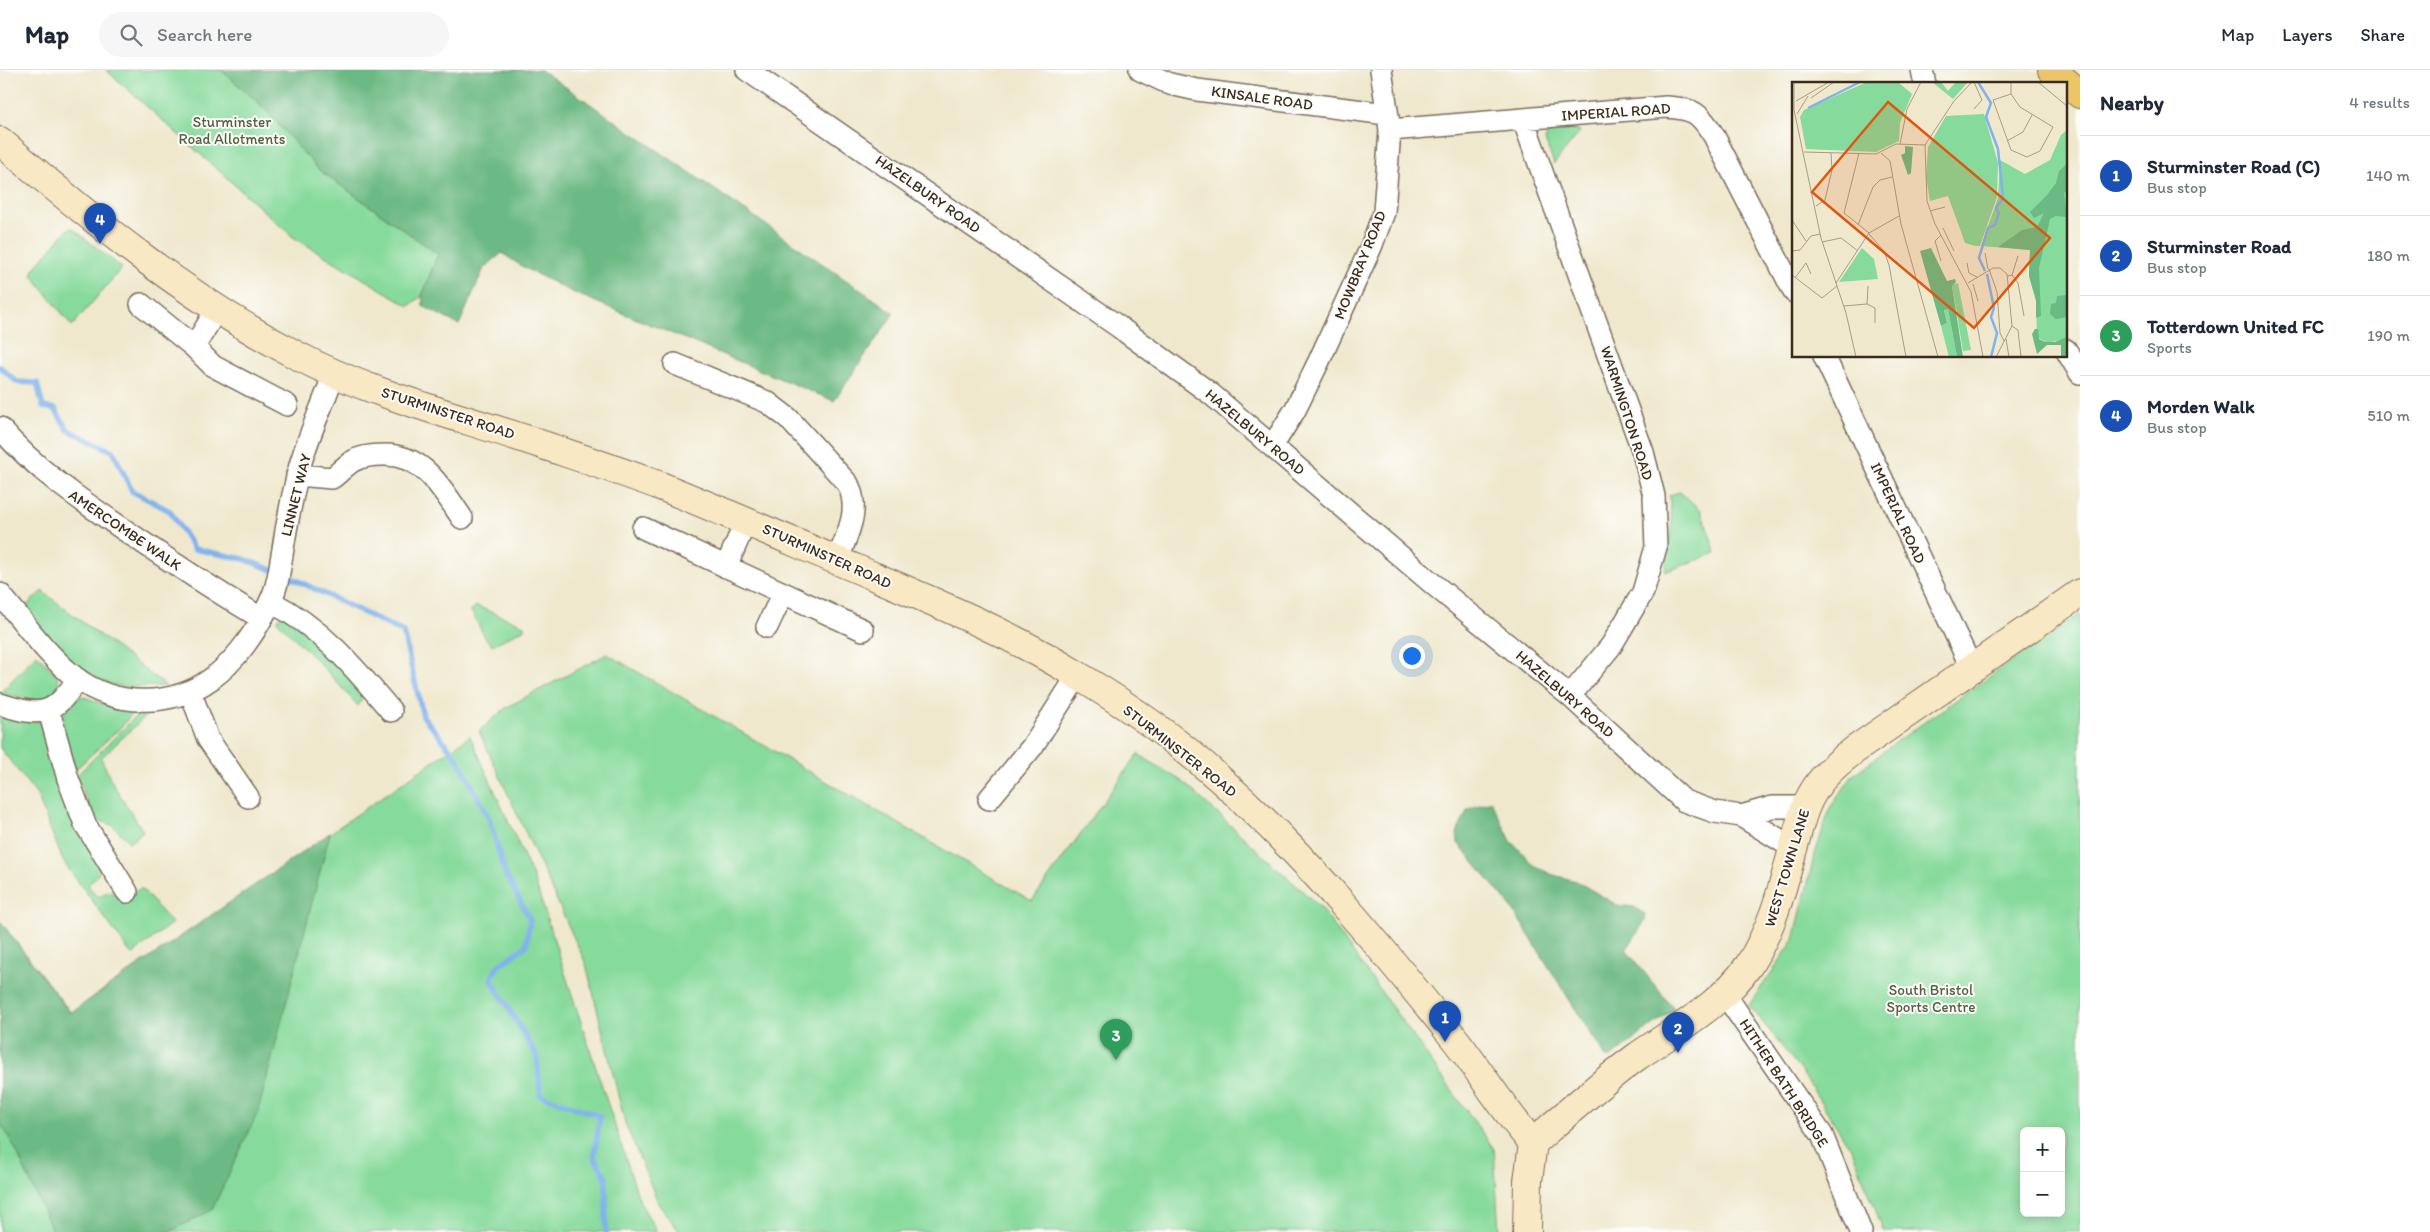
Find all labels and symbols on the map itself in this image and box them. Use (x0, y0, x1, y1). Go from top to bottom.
street label: KINSALE ROAD (1210, 82, 1314, 114)
inset map (1792, 82, 2068, 358)
street label: IMPERIAL ROAD (1561, 99, 1671, 125)
park label: Sturminster Road Allotments (178, 113, 286, 148)
street label: HAZELBURY ROAD (872, 151, 984, 237)
pin: 4 (84, 203, 116, 244)
street label: MOWBRAY ROAD (1330, 208, 1390, 322)
street label: WARMINGTON ROAD (1597, 344, 1657, 482)
street label: STURMINSTER ROAD (379, 383, 517, 443)
street label: HAZELBURY ROAD (1202, 385, 1308, 479)
street label: LINNET WAY (277, 451, 315, 538)
street label: IMPERIAL ROAD (1867, 460, 1929, 566)
street label: AMERCOMBE WALK (65, 486, 185, 575)
street label: STURMINSTER ROAD (760, 519, 894, 593)
your location (1399, 643, 1425, 669)
street label: HAZELBURY ROAD (1512, 646, 1618, 742)
street label: STURMINSTER ROAD (1120, 701, 1240, 801)
street label: WEST TOWN LANE (1760, 807, 1814, 929)
park label: South Bristol Sports Centre (1887, 981, 1975, 1016)
pin: 1 (1429, 1001, 1461, 1042)
pin: 2 (1662, 1012, 1694, 1053)
street label: HITHER BATH BRIDGE (1736, 1015, 1832, 1151)
pin: 3 (1100, 1019, 1132, 1060)

